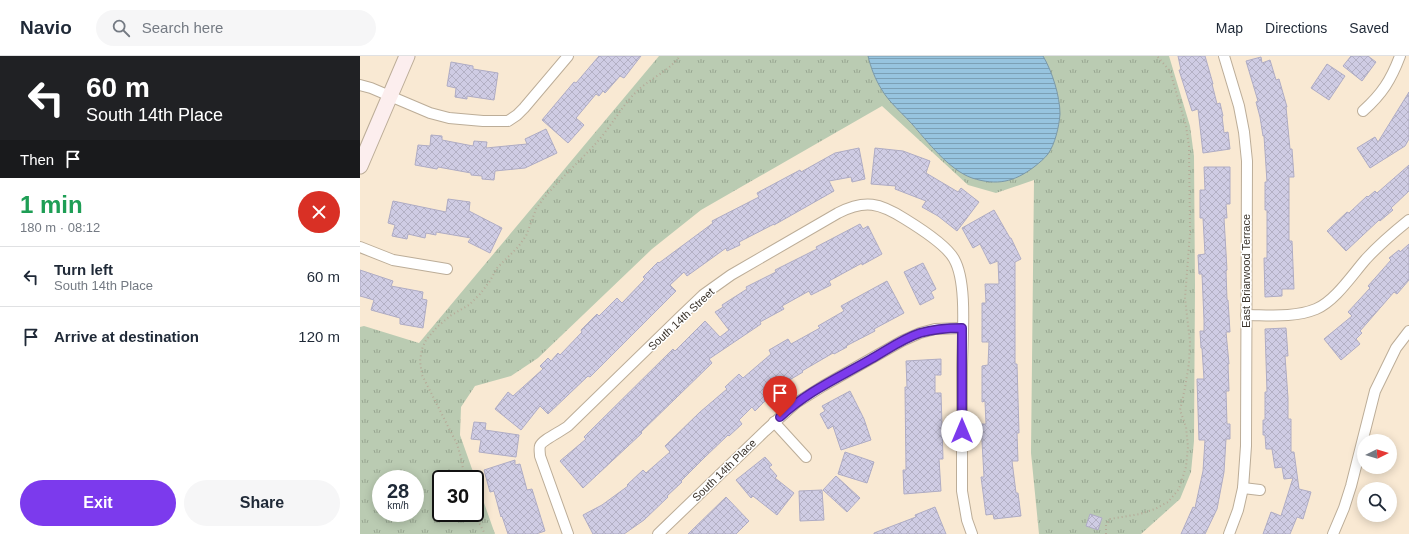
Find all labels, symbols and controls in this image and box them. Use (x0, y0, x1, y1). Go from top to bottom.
search box (96, 10, 376, 46)
text: Navio (20, 17, 72, 38)
icon: search (110, 17, 132, 39)
text: Search here (142, 19, 223, 36)
text: Map (1216, 20, 1243, 36)
text: Directions (1265, 20, 1327, 36)
text: Saved (1349, 20, 1389, 36)
icon: left (20, 72, 72, 124)
text: 60 m (86, 72, 150, 103)
text: South 14th Place (86, 105, 223, 125)
icon: arrive (62, 148, 84, 170)
text: Then (20, 151, 54, 168)
text: 1 min (20, 191, 83, 218)
button: close (298, 191, 340, 233)
street label: East Briarwood Terrace (1240, 214, 1252, 328)
text: 180 m · 08:12 (20, 220, 100, 235)
text: Turn left (54, 261, 113, 278)
icon: left (20, 266, 42, 288)
text: 60 m (307, 268, 340, 285)
text: South 14th Place (54, 278, 153, 293)
street label: South 14th Street (646, 285, 716, 353)
icon: arrive (20, 326, 42, 348)
text: Arrive at destination (54, 328, 199, 345)
text: 120 m (298, 328, 340, 345)
pin (763, 376, 797, 417)
icon: arrive (769, 382, 791, 404)
position arrow (941, 410, 983, 452)
north arrow (1357, 434, 1397, 474)
map controls (1357, 434, 1397, 522)
street label: South 14th Place (690, 437, 758, 503)
speed limit sign: 30 (432, 470, 484, 522)
button: Exit (20, 480, 176, 526)
button: Share (184, 480, 340, 526)
text: 28 (387, 480, 409, 502)
button: search (1357, 482, 1397, 522)
text: km/h (387, 500, 409, 511)

